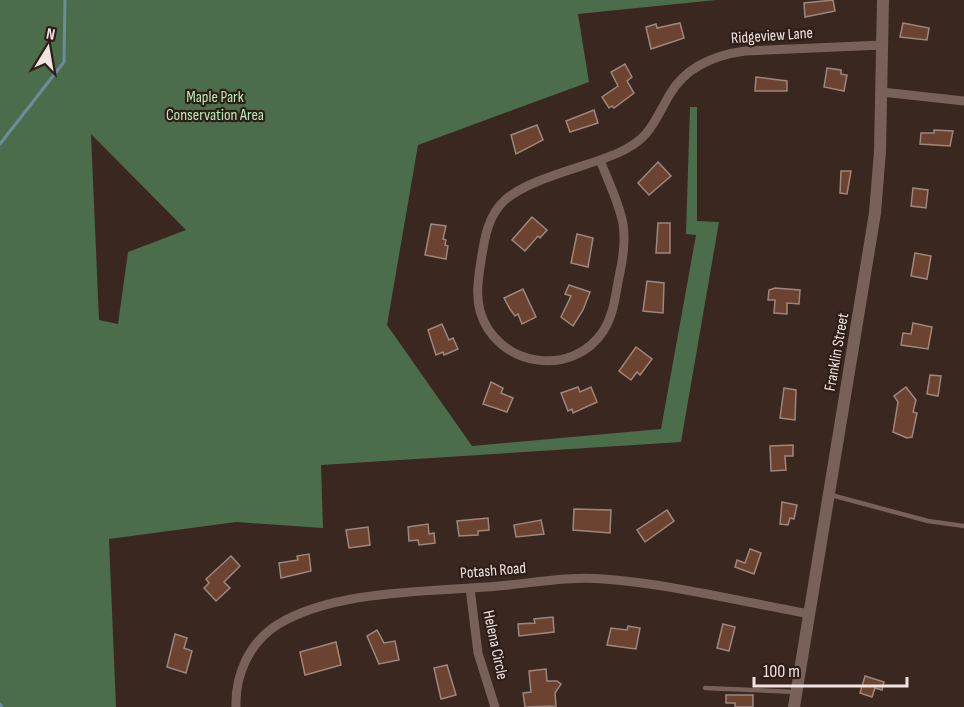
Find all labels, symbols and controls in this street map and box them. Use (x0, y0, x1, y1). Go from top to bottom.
north arrow (18, 18, 78, 78)
street label: Ridgeview Lane (730, 24, 814, 48)
text: N (45, 25, 57, 45)
park label: Maple Park Conservation Area (166, 88, 264, 125)
street label: Franklin Street (821, 311, 853, 393)
street label: Potash Road (459, 559, 527, 583)
street label: Helena Circle (478, 609, 512, 681)
scale bar (754, 650, 907, 688)
text: 100 m (763, 661, 800, 682)

